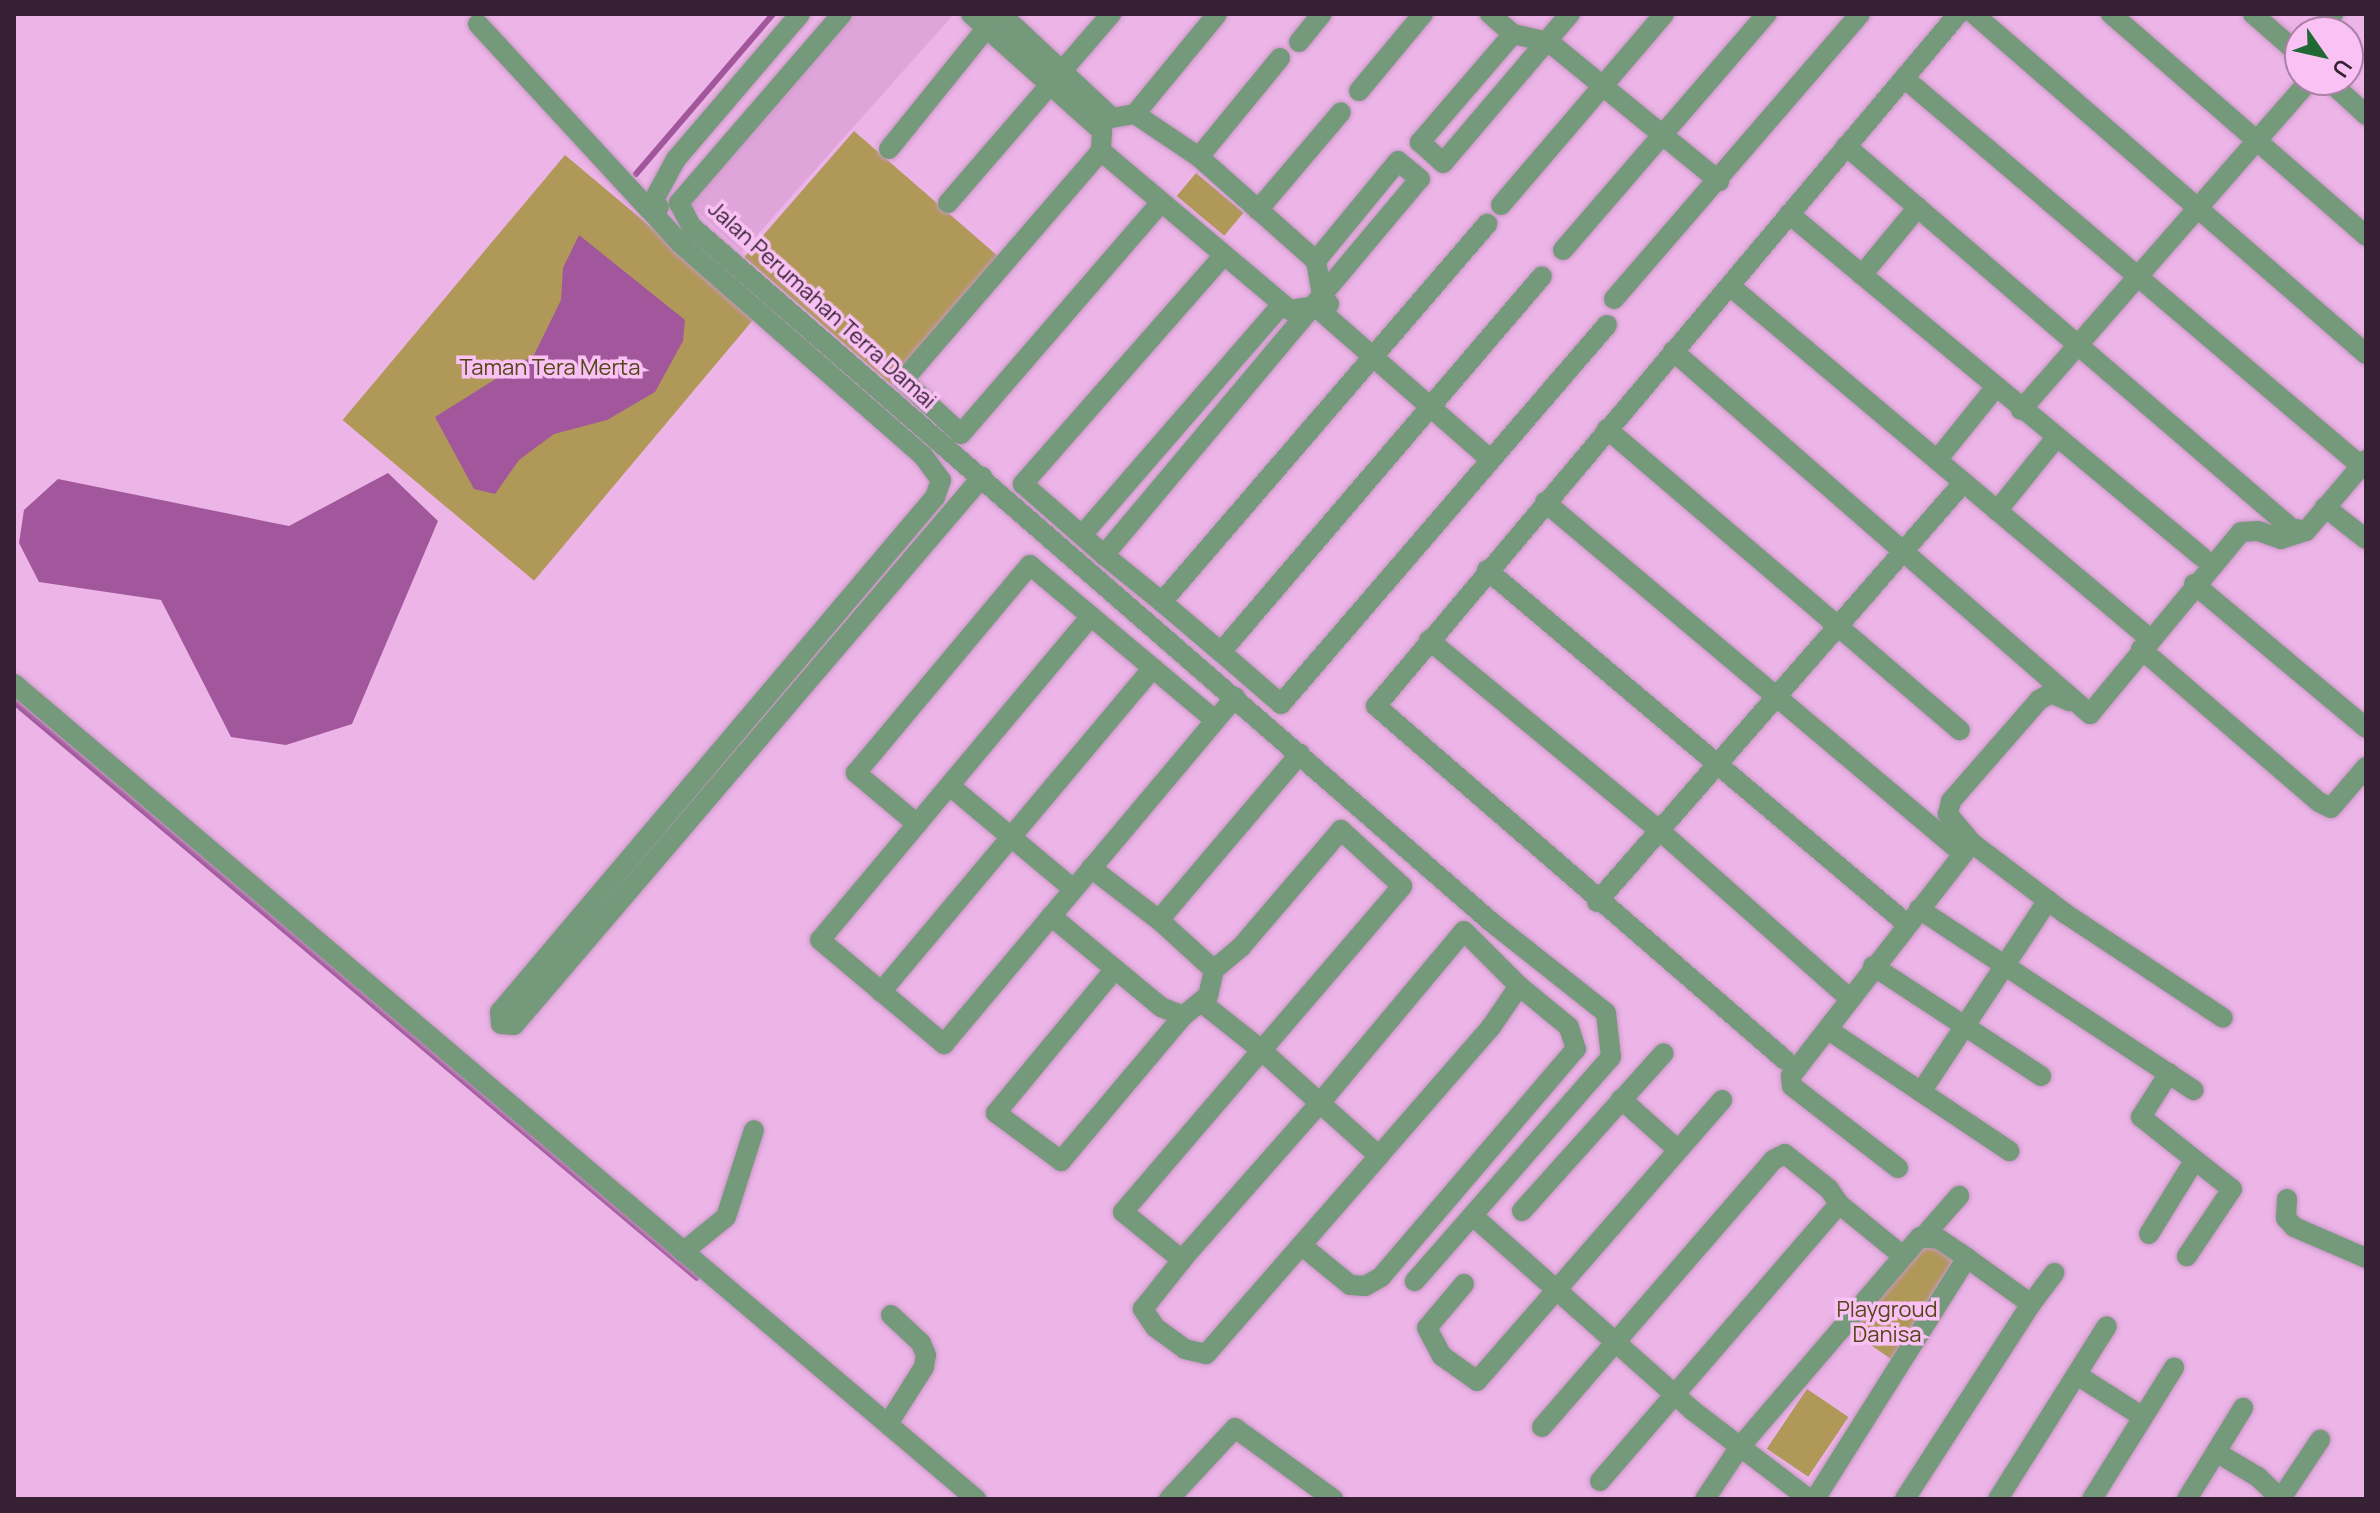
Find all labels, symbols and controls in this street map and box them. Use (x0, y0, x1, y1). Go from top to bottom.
north arrow (2284, 16, 2364, 96)
text: U (2325, 53, 2359, 83)
street label: Jalan Perumahan Terra Damai (703, 196, 941, 414)
park label: Taman Tera Merta (460, 355, 640, 381)
park label: Playgroud Danisa (1836, 1296, 1938, 1348)

